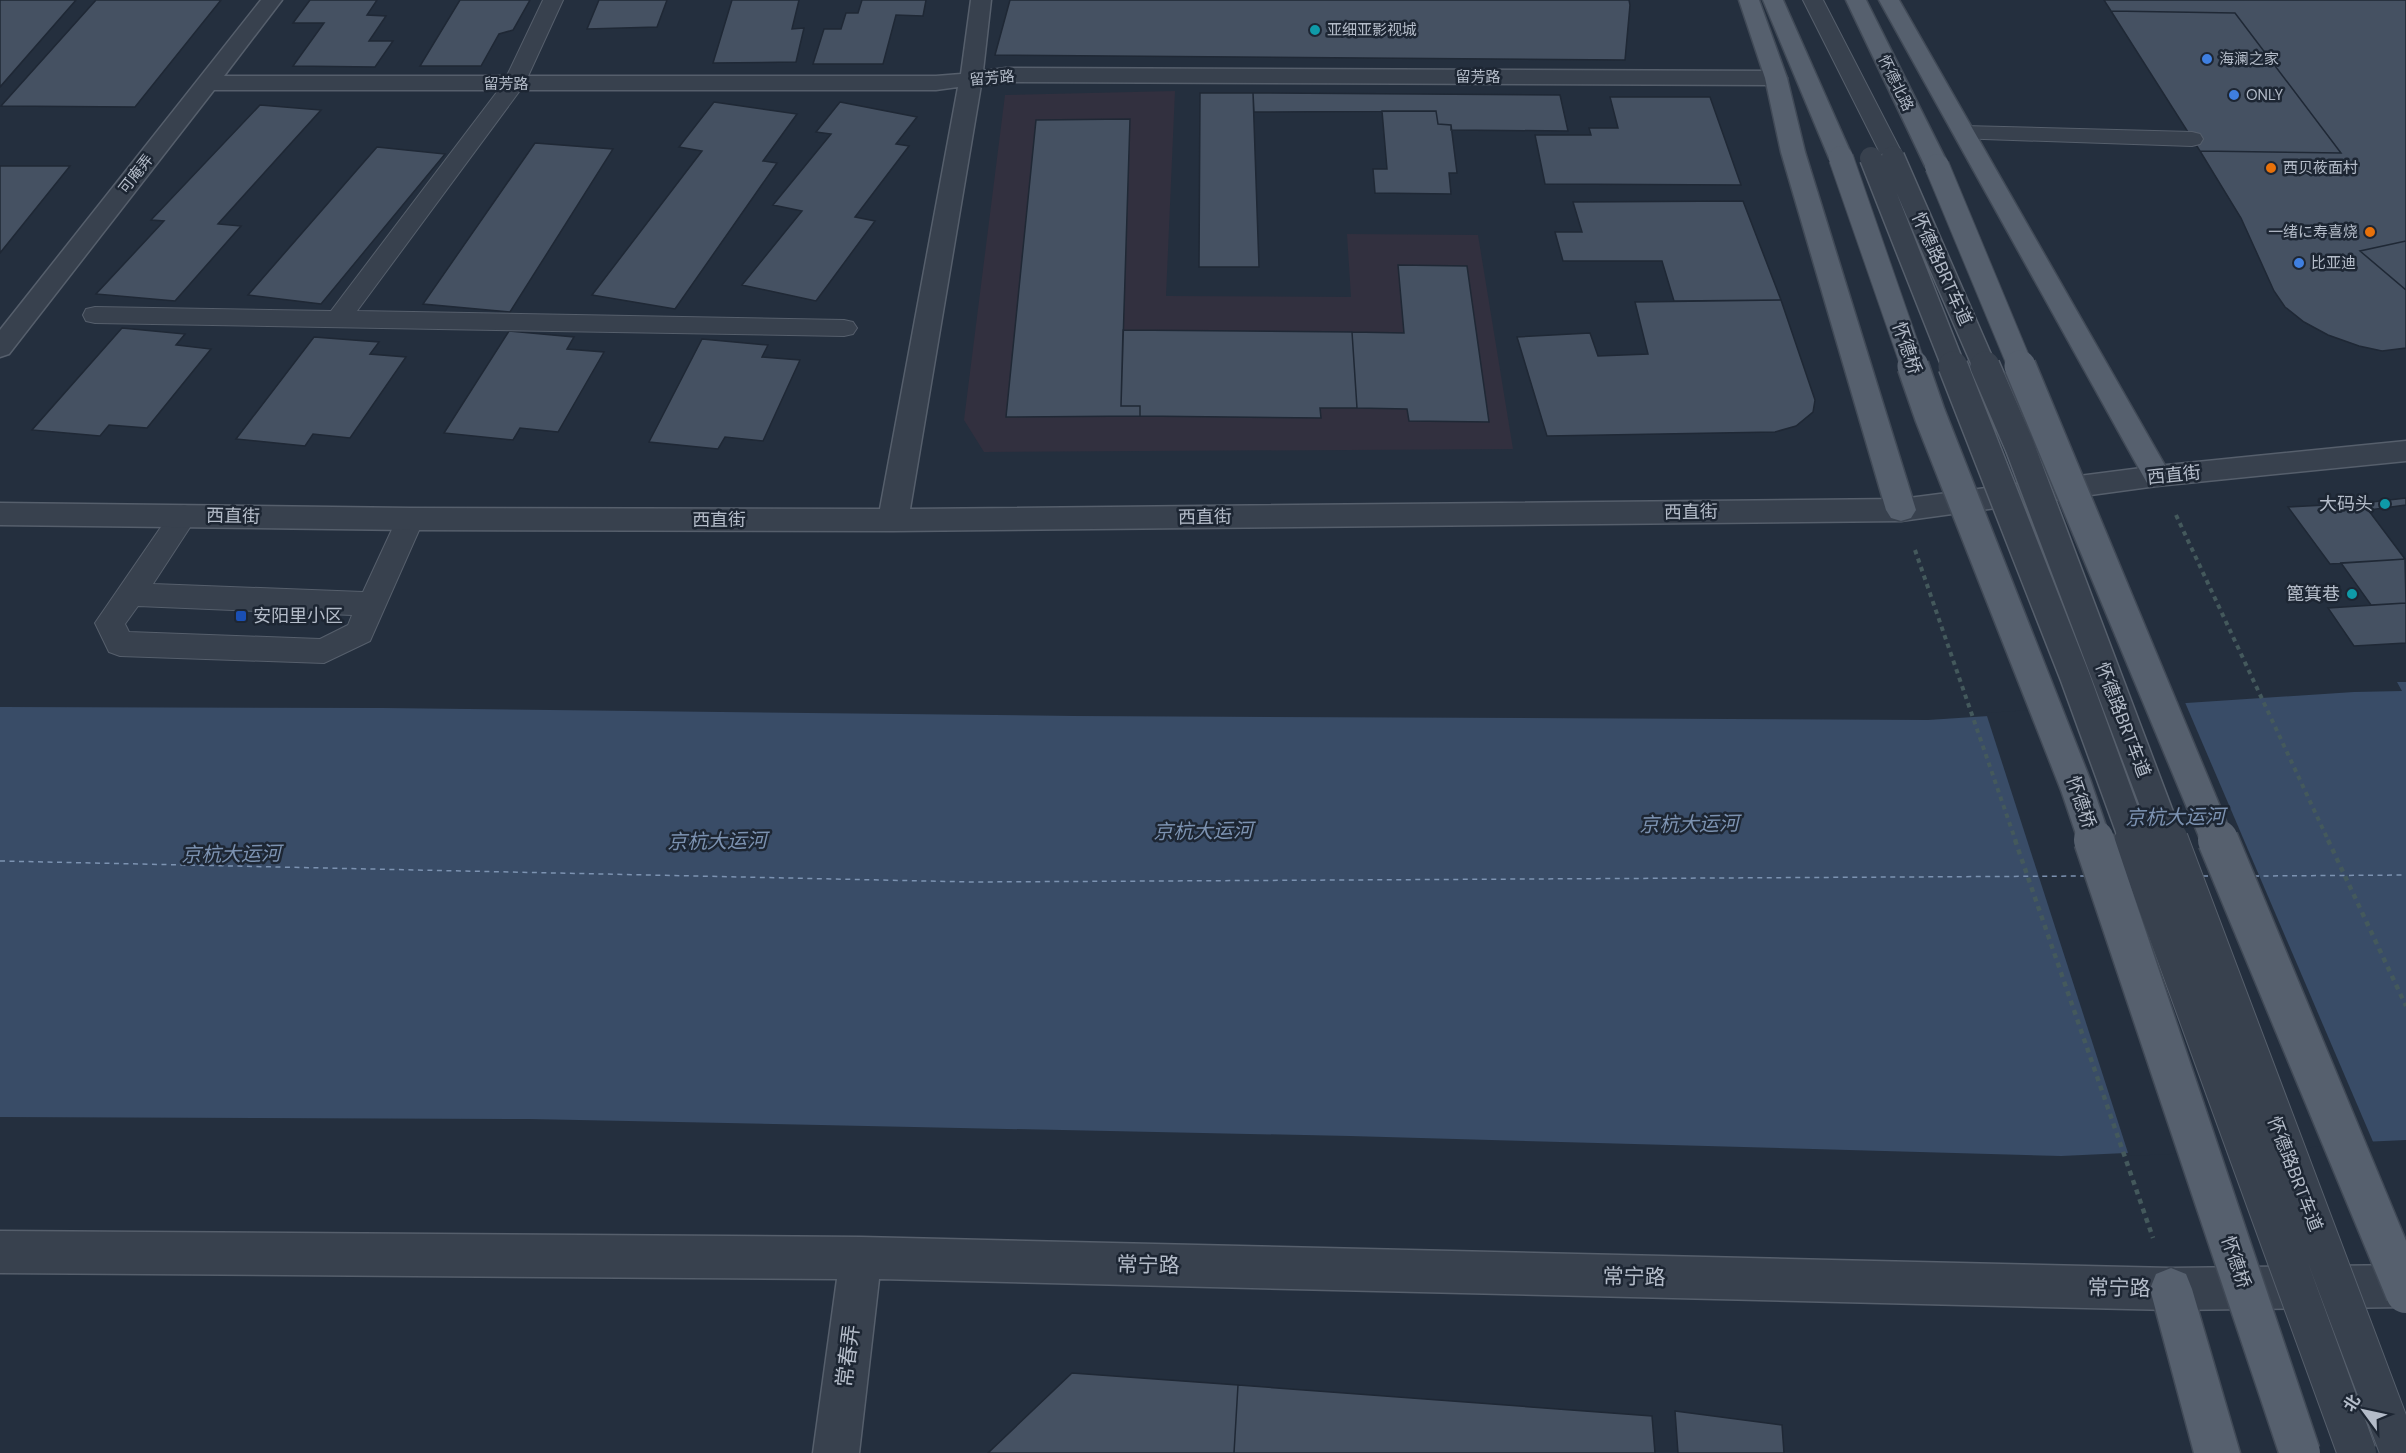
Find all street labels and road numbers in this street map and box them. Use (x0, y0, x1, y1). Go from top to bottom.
street label: 怀德北路 (1874, 52, 1918, 114)
street label: 留芳路 (969, 66, 1015, 90)
street label: 留芳路 (1455, 67, 1501, 87)
street label: 留芳路 (483, 74, 529, 94)
street label: 可庵弄 (114, 150, 158, 198)
street label: 怀德路BRT车道 (1906, 209, 1978, 329)
street label: 怀德桥 (1887, 319, 1927, 377)
street label: 西直街 (2146, 460, 2202, 490)
street label: 西直街 (1664, 500, 1718, 524)
street label: 西直街 (206, 504, 260, 528)
street label: 西直街 (1178, 505, 1232, 529)
street label: 西直街 (692, 508, 746, 532)
street label: 怀德路BRT车道 (2090, 659, 2156, 781)
street label: 怀德桥 (2061, 773, 2101, 831)
street label: 怀德路BRT车道 (2262, 1113, 2328, 1235)
street label: 怀德桥 (2216, 1233, 2256, 1291)
street label: 常宁路 (1116, 1250, 1180, 1280)
street label: 常宁路 (1602, 1262, 1666, 1292)
street label: 常宁路 (2087, 1273, 2151, 1303)
street label: 常春弄 (830, 1323, 866, 1389)

